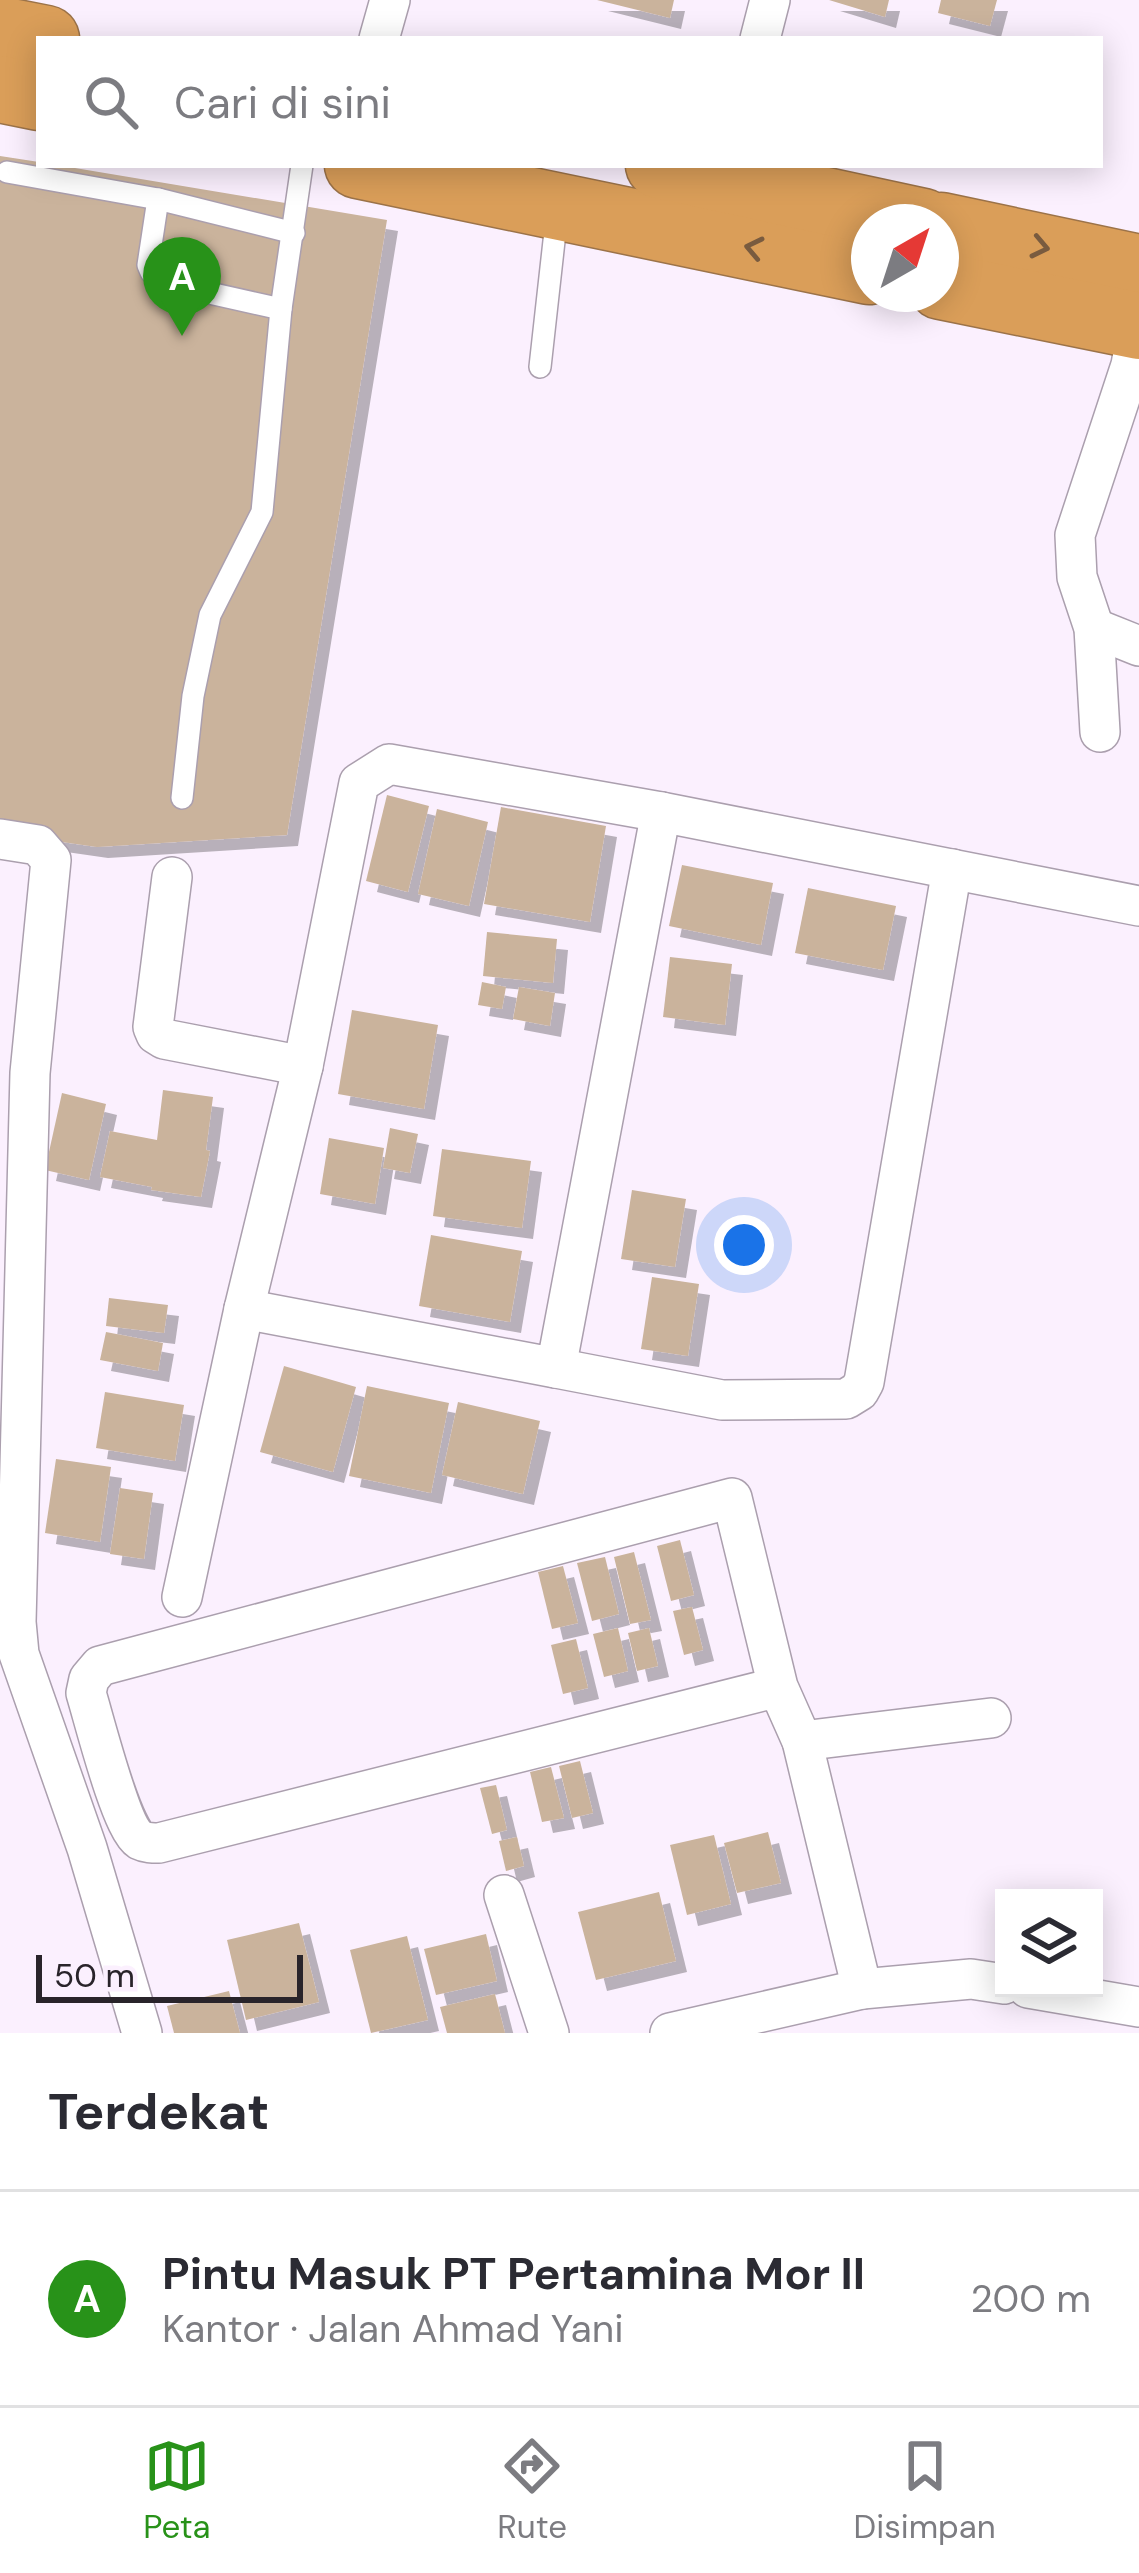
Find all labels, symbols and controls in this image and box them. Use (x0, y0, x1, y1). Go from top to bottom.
search box (36, 36, 1103, 168)
icon: search (78, 69, 144, 135)
text: Cari di sini (174, 73, 391, 132)
north arrow (851, 204, 959, 312)
one-way arrow (1030, 233, 1050, 259)
one-way arrow (745, 236, 765, 261)
pin: A (143, 237, 221, 336)
your location (714, 1215, 774, 1275)
map controls (995, 1889, 1103, 1997)
button: layers (995, 1889, 1103, 1997)
scale bar (36, 1949, 303, 2002)
text: 50 m (54, 1954, 135, 1997)
text: Terdekat (48, 2078, 269, 2145)
text: Pintu Masuk PT Pertamina Mor II (162, 2244, 865, 2303)
text: A (73, 2273, 101, 2324)
text: 200 m (970, 2273, 1091, 2324)
text: Kantor · Jalan Ahmad Yani (162, 2303, 624, 2354)
tab: Peta (143, 2433, 211, 2548)
tab: Rute (497, 2433, 567, 2548)
tab: Disimpan (854, 2433, 996, 2548)

